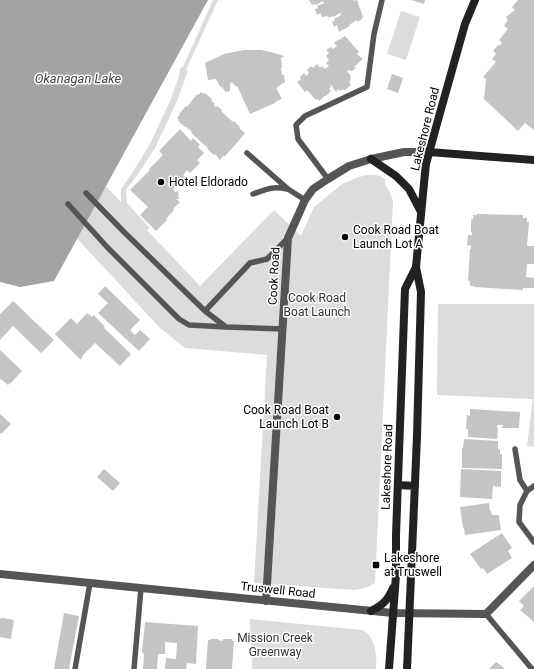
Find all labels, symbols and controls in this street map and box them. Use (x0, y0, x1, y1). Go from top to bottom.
water label: Okanagan Lake (35, 71, 122, 86)
street label: Lakeshore Road (408, 86, 442, 172)
place label: Hotel Eldorado (169, 175, 248, 189)
marker: Hotel Eldorado (156, 177, 166, 187)
place label: Cook Road Boat Launch Lot A (353, 223, 439, 251)
marker: Cook Road Boat Launch Lot A (340, 232, 350, 242)
street label: Cook Road (265, 247, 283, 305)
park label: Cook Road Boat Launch (284, 291, 350, 319)
place label: Cook Road Boat Launch Lot B (243, 403, 329, 431)
marker: Cook Road Boat Launch Lot B (332, 412, 342, 422)
street label: Lakeshore Road (379, 424, 395, 510)
place label: Lakeshore at Truswell (384, 551, 442, 579)
marker: Lakeshore at Truswell (371, 560, 381, 570)
street label: Truswell Road (240, 579, 316, 601)
park label: Mission Creek Greenway (237, 631, 314, 659)

